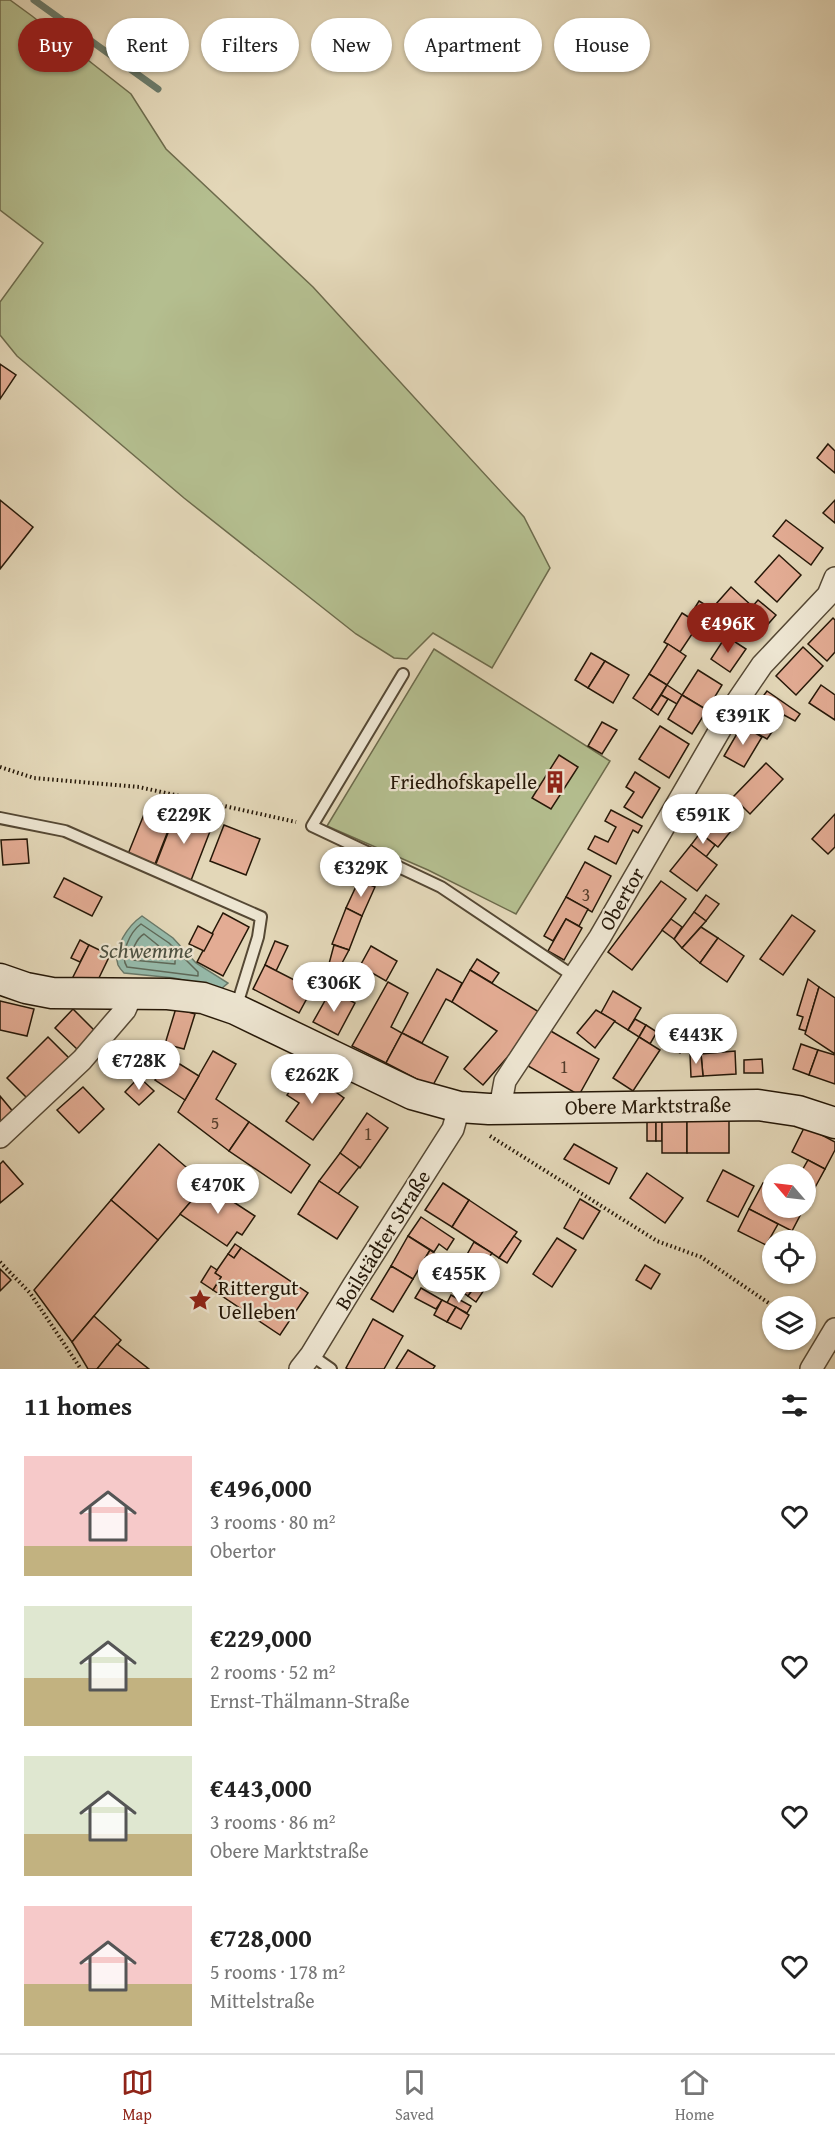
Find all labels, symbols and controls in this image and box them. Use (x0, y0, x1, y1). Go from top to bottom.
chip: Buy (18, 18, 94, 72)
chip: Rent (106, 18, 189, 72)
chip: Filters (201, 18, 299, 72)
chip: New (311, 18, 392, 72)
chip: Apartment (404, 18, 542, 72)
chip: House (554, 18, 650, 72)
pin: €496K (686, 603, 770, 654)
text: €496K (701, 608, 755, 637)
pin: €391K (701, 695, 785, 746)
text: €391K (716, 700, 770, 729)
place label: Friedhofskapelle (390, 766, 537, 797)
building icon: Friedhofskapelle (542, 769, 568, 795)
pin: €229K (142, 794, 226, 845)
pin: €591K (661, 794, 745, 845)
text: €229K (157, 799, 211, 828)
text: €591K (676, 799, 730, 828)
pin: €329K (319, 847, 403, 898)
text: €329K (334, 852, 388, 881)
street label: Obertor (591, 861, 652, 936)
house number: 3 (582, 881, 590, 908)
water label: Schwemme (99, 934, 193, 966)
pin: €306K (292, 962, 376, 1013)
text: €306K (307, 967, 361, 996)
pin: €443K (654, 1014, 738, 1065)
text: €443K (669, 1019, 723, 1048)
pin: €728K (97, 1040, 181, 1091)
text: €728K (112, 1045, 166, 1074)
house number: 1 (560, 1053, 568, 1080)
pin: €262K (270, 1054, 354, 1105)
text: €262K (285, 1059, 339, 1088)
street label: Obere Marktstraße (564, 1089, 732, 1122)
house number: 5 (211, 1109, 219, 1136)
house number: 1 (364, 1120, 372, 1147)
pin: €470K (176, 1164, 260, 1215)
street label: Boilstädter Straße (327, 1164, 438, 1316)
north arrow (762, 1164, 816, 1218)
map controls (762, 1164, 816, 1350)
text: €470K (191, 1169, 245, 1198)
button: locate (762, 1230, 816, 1284)
pin: €455K (417, 1253, 501, 1304)
text: €455K (432, 1258, 486, 1287)
place label: Rittergut Uelleben (218, 1272, 299, 1327)
place icon: Rittergut Uelleben (187, 1287, 213, 1313)
button: layers (762, 1296, 816, 1350)
text: 11 homes (24, 1386, 132, 1425)
icon: filters (778, 1389, 811, 1422)
text: €496,000 (210, 1468, 312, 1507)
icon: home (72, 1480, 144, 1552)
icon: heart (778, 1500, 811, 1533)
text: 3 rooms · 80 m² (210, 1507, 336, 1536)
text: Obertor (210, 1536, 276, 1565)
text: €229,000 (210, 1618, 312, 1657)
icon: home (72, 1630, 144, 1702)
icon: heart (778, 1650, 811, 1683)
text: 2 rooms · 52 m² (210, 1657, 336, 1686)
text: Ernst-Thälmann-Straße (210, 1686, 410, 1715)
text: €443,000 (210, 1768, 312, 1807)
icon: home (72, 1780, 144, 1852)
icon: heart (778, 1800, 811, 1833)
text: 3 rooms · 86 m² (210, 1807, 336, 1836)
text: Obere Marktstraße (210, 1836, 369, 1865)
text: €728,000 (210, 1918, 312, 1957)
icon: home (72, 1930, 144, 2002)
icon: heart (778, 1950, 811, 1983)
text: 5 rooms · 178 m² (210, 1957, 345, 1986)
text: Mittelstraße (210, 1986, 315, 2015)
tab: Map (121, 2066, 154, 2126)
tab: Saved (395, 2066, 434, 2126)
tab: Home (675, 2066, 714, 2126)

